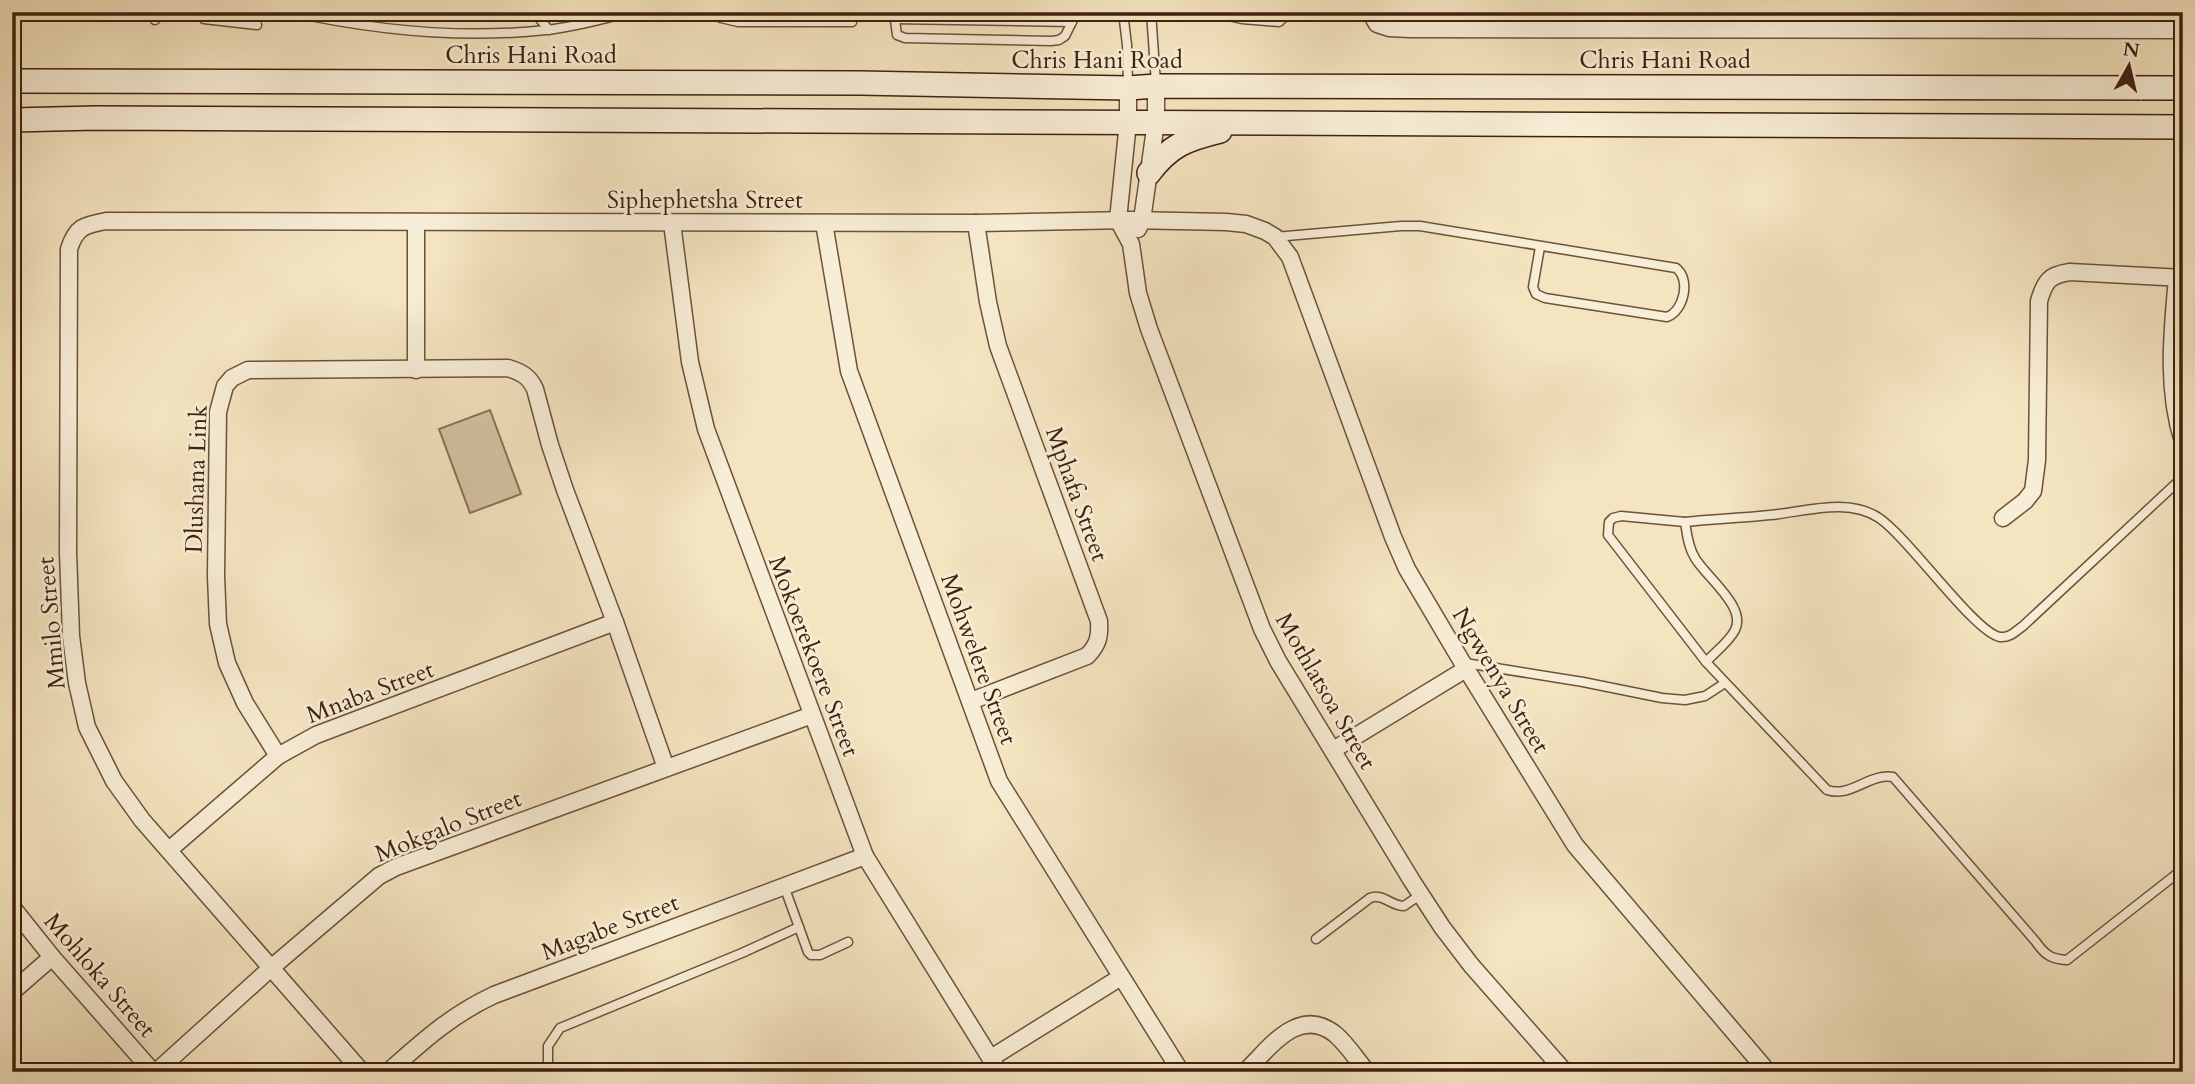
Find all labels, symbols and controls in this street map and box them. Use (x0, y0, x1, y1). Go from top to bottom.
north arrow (2094, 32, 2164, 102)
text: N (2121, 36, 2142, 64)
street label: Chris Hani Road (445, 39, 617, 72)
street label: Chris Hani Road (1011, 44, 1183, 77)
street label: Chris Hani Road (1579, 44, 1751, 77)
street label: Siphephetsha Street (607, 184, 803, 217)
street label: Dlushana Link (177, 404, 216, 554)
street label: Mphafa Street (1037, 422, 1116, 566)
street label: Mokoerekoere Street (760, 551, 867, 762)
street label: Mmilo Street (29, 555, 74, 691)
street label: Mohwelere Street (932, 569, 1025, 750)
street label: Ngwenya Street (1444, 601, 1557, 760)
street label: Mothlatsoa Street (1267, 607, 1384, 776)
street label: Mnaba Street (302, 653, 439, 732)
street label: Mokgalo Street (370, 782, 527, 871)
street label: Magabe Street (537, 886, 684, 969)
street label: Mohloka Street (36, 906, 163, 1045)

